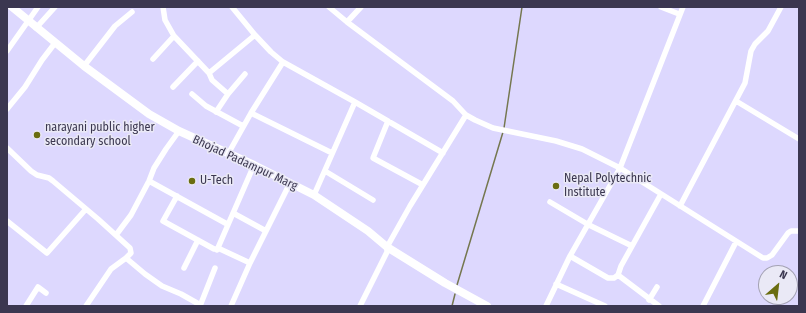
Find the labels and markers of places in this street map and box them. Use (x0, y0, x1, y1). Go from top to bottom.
place label: narayani public higher secondary school (45, 121, 155, 149)
marker: narayani public higher secondary school (32, 130, 42, 140)
place label: Nepal Polytechnic Institute (564, 172, 651, 200)
place label: U-Tech (200, 174, 233, 188)
marker: U-Tech (187, 176, 197, 186)
marker: Nepal Polytechnic Institute (551, 181, 561, 191)

